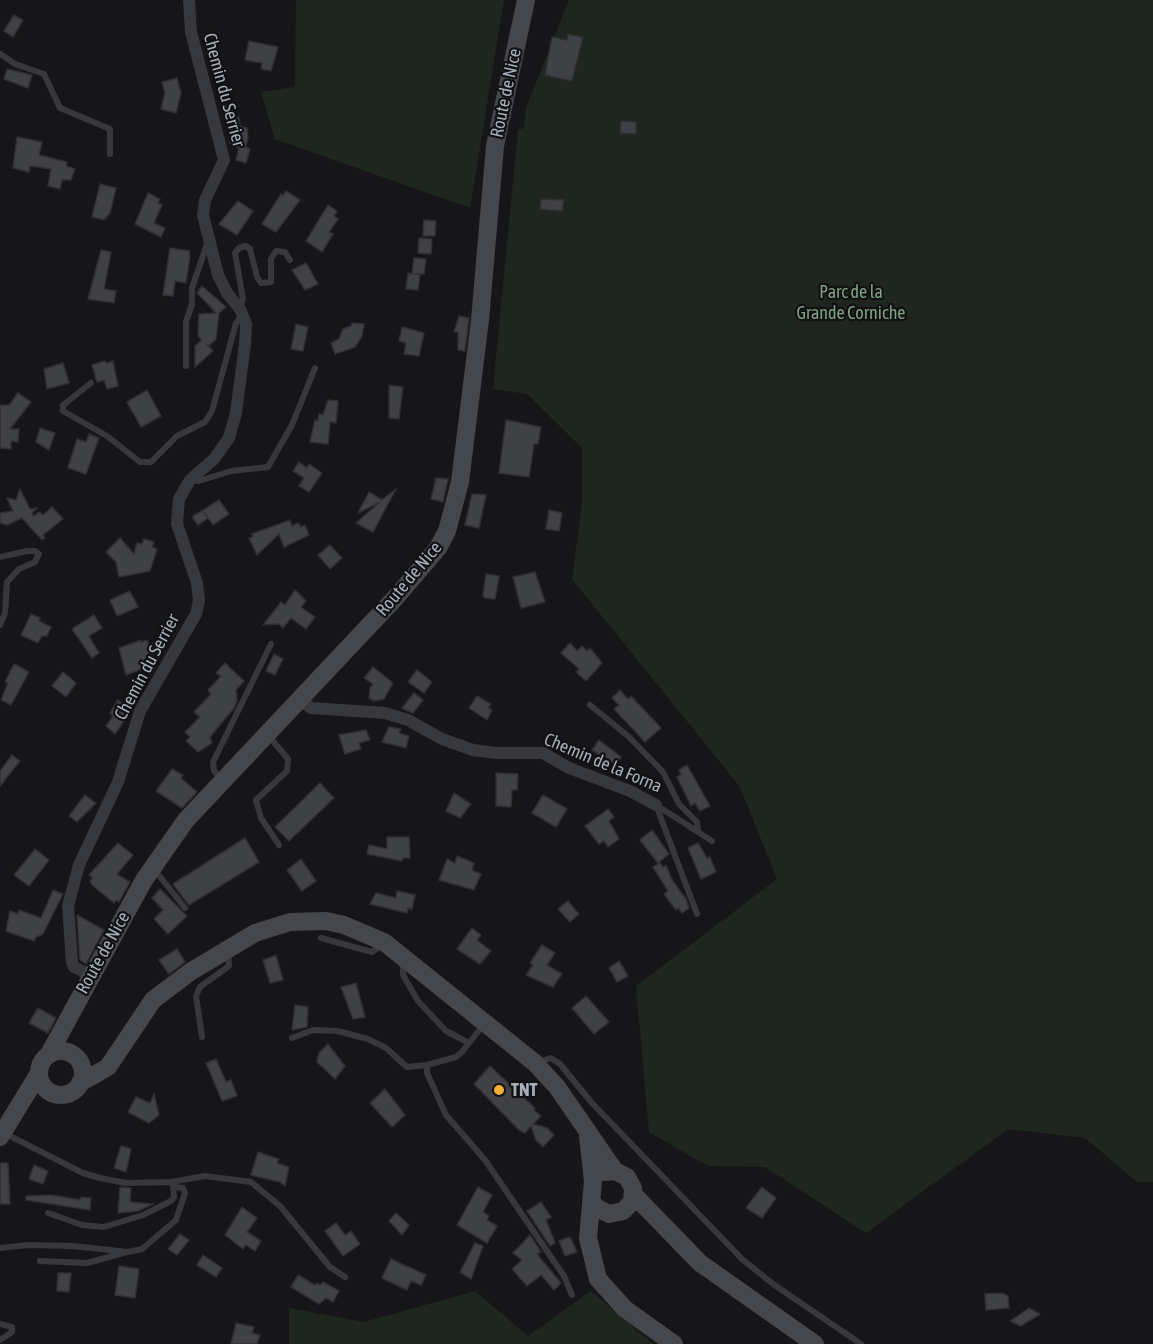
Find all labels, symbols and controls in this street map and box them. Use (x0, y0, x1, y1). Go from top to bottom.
street label: Chemin du Serrier (198, 31, 250, 149)
street label: Route de Nice (486, 46, 526, 140)
park label: Parc de la Grande Corniche (796, 281, 906, 324)
street label: Route de Nice (372, 537, 446, 621)
street label: Chemin du Serrier (110, 610, 184, 724)
street label: Chemin de la Forna (541, 728, 665, 798)
street label: Route de Nice (72, 908, 134, 998)
place label: TNT (511, 1079, 537, 1101)
marker: TNT (492, 1083, 506, 1097)

